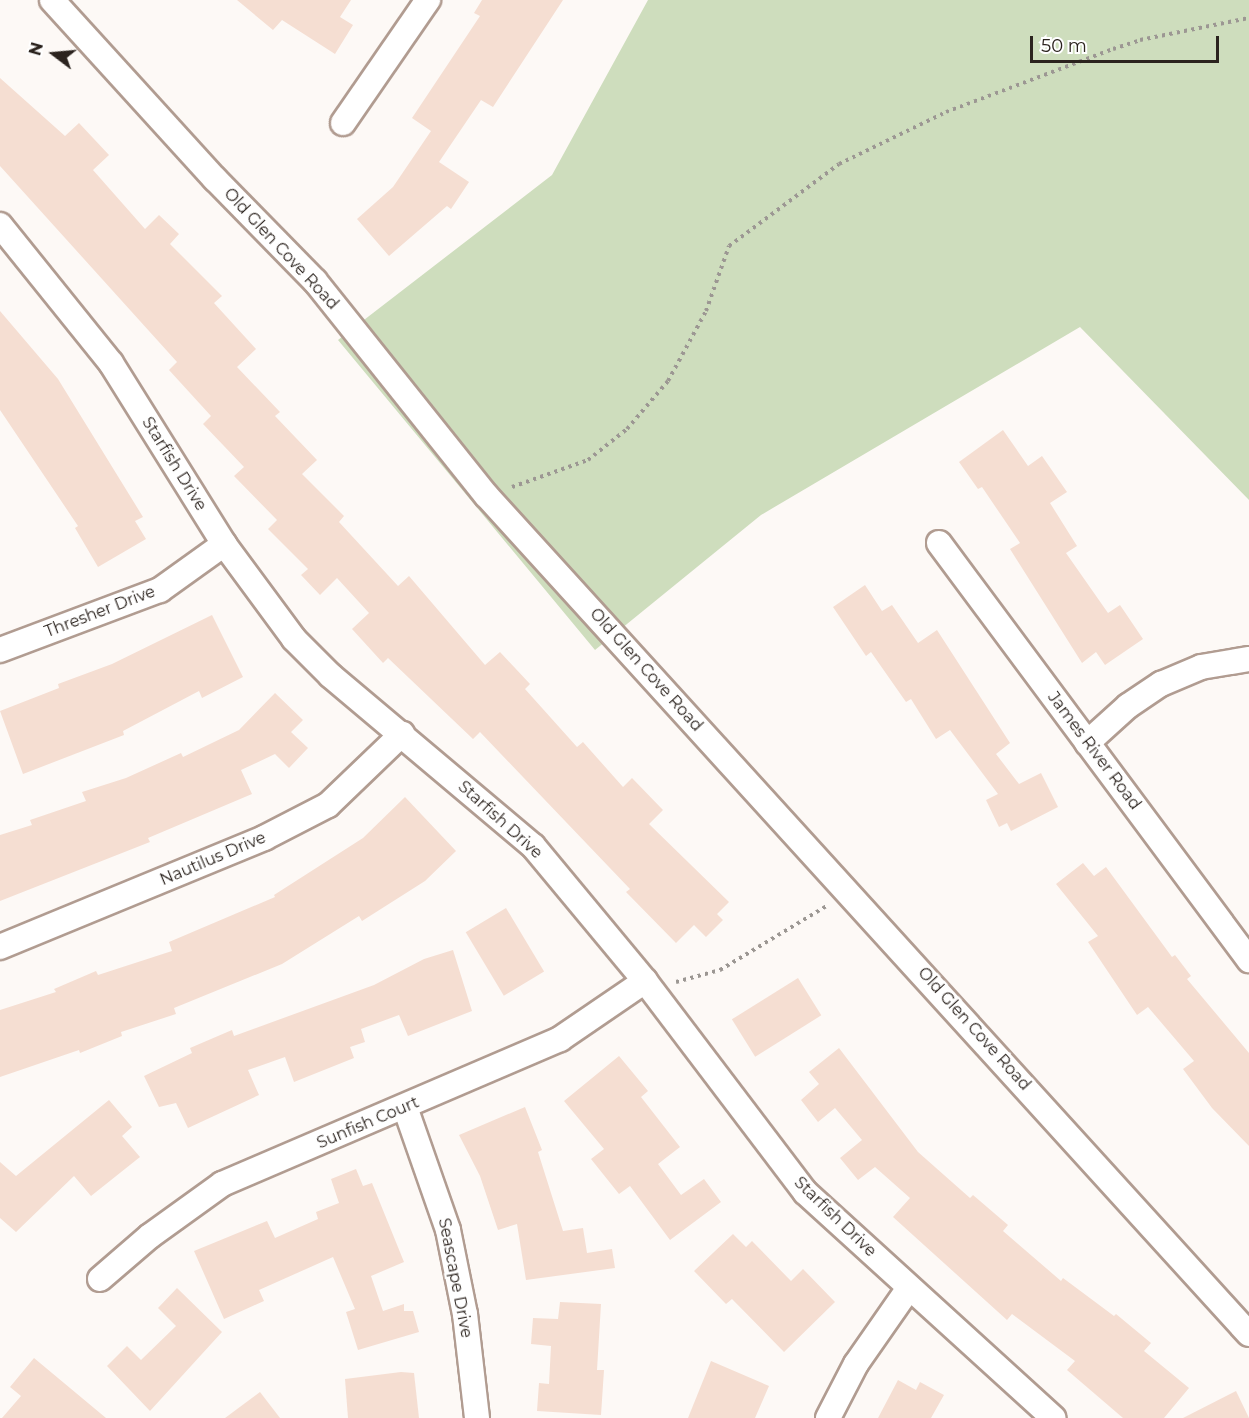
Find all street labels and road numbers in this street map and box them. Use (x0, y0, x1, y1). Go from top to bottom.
street label: Old Glen Cove Road (220, 184, 342, 314)
street label: Starfish Drive (138, 414, 210, 514)
street label: Thresher Drive (42, 582, 158, 642)
street label: Old Glen Cove Road (586, 604, 706, 736)
street label: James River Road (1043, 688, 1145, 814)
street label: Starfish Drive (454, 777, 546, 863)
street label: Nautilus Drive (157, 828, 269, 890)
street label: Old Glen Cove Road (914, 963, 1034, 1095)
street label: Sunfish Court (314, 1093, 422, 1153)
street label: Starfish Drive (790, 1173, 880, 1261)
street label: Seascape Drive (434, 1216, 476, 1340)

